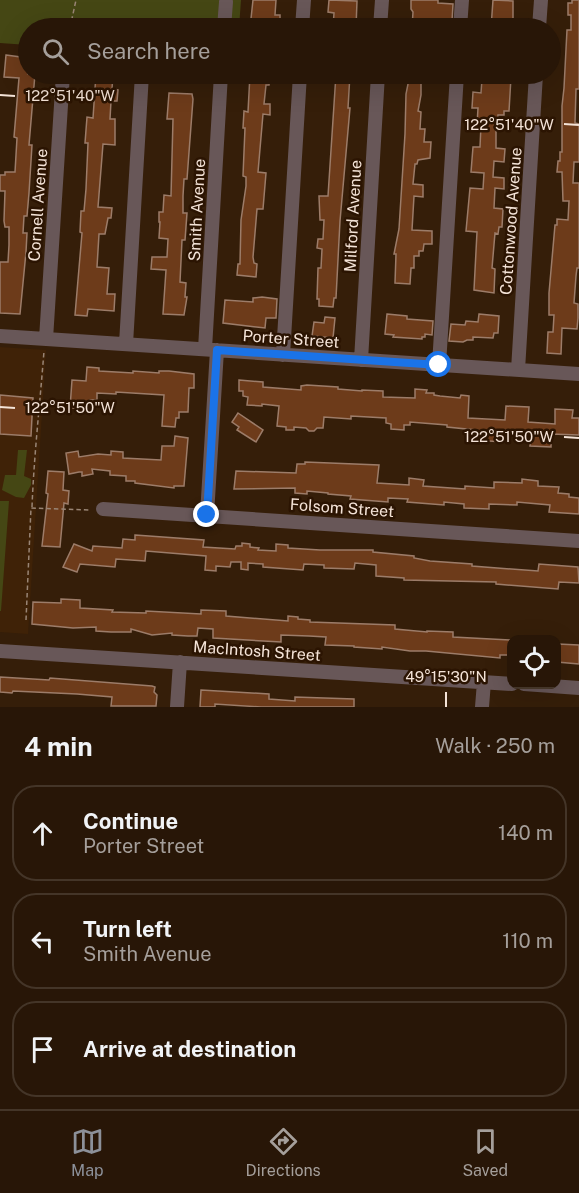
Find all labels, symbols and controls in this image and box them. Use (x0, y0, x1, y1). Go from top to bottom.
search box (18, 18, 561, 84)
icon: search (39, 35, 72, 68)
text: Search here (87, 38, 211, 64)
text: 122°51'40"W (25, 87, 115, 104)
text: 122°51'40"W (464, 116, 554, 133)
street label: Cottonwood Avenue (496, 147, 526, 295)
street label: Cornell Avenue (25, 148, 51, 262)
street label: Smith Avenue (185, 158, 209, 262)
street label: Milford Avenue (341, 159, 365, 273)
street label: Porter Street (242, 326, 340, 352)
route start (425, 351, 451, 377)
text: 122°51'50"W (25, 399, 115, 416)
text: 122°51'50"W (464, 428, 554, 445)
street label: Folsom Street (289, 495, 395, 521)
route end (193, 501, 219, 527)
map controls (507, 635, 561, 689)
button: locate (507, 635, 561, 689)
street label: MacIntosh Street (193, 637, 321, 665)
text: 49°15'30"N (405, 668, 487, 685)
text: 4 min (24, 731, 93, 762)
text: Walk · 250 m (435, 734, 555, 758)
text: Continue (83, 808, 178, 834)
icon: ahead (26, 817, 59, 850)
text: 140 m (498, 821, 553, 845)
text: Porter Street (83, 834, 204, 858)
text: Turn left (83, 916, 172, 942)
icon: left (26, 925, 59, 958)
text: 110 m (502, 929, 553, 953)
text: Smith Avenue (83, 942, 212, 966)
icon: arrive (26, 1033, 59, 1066)
text: Arrive at destination (83, 1036, 296, 1062)
tab: Map (71, 1125, 104, 1180)
tab: Directions (246, 1125, 321, 1180)
tab: Saved (462, 1125, 508, 1180)

